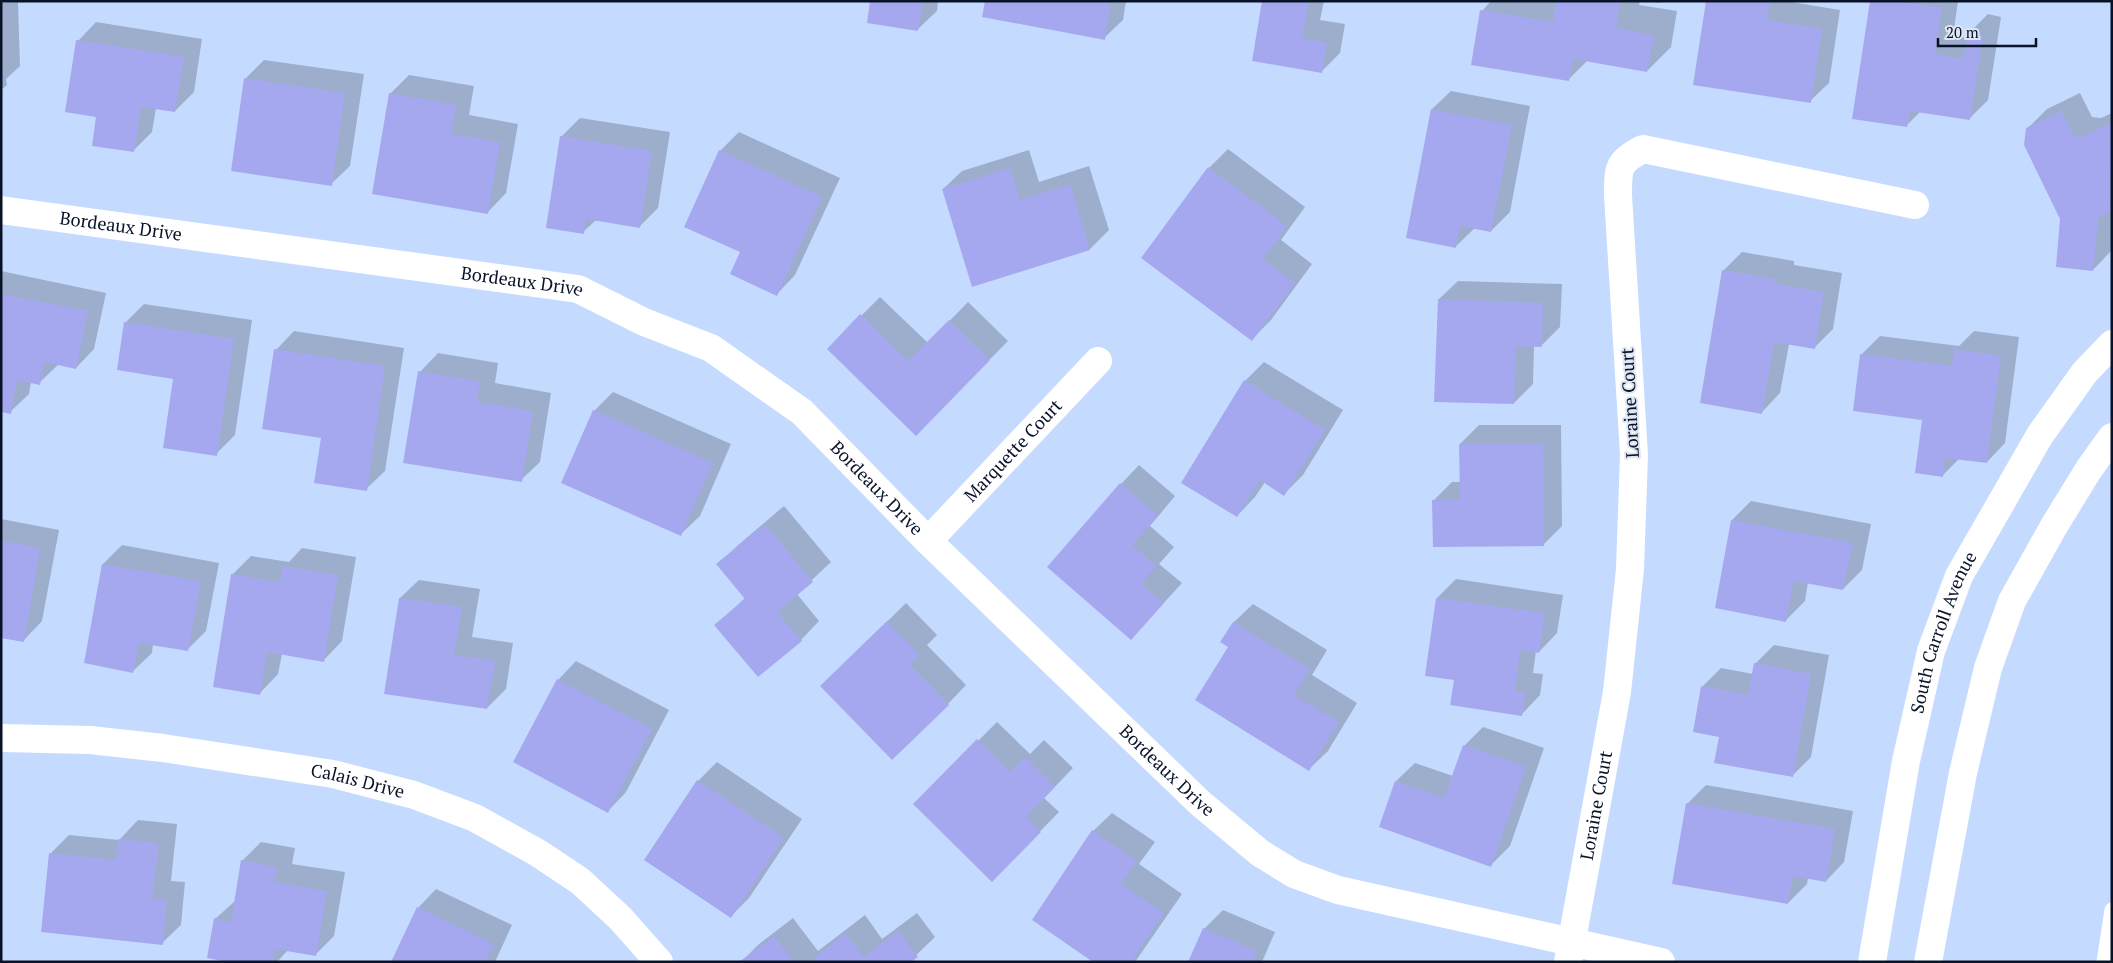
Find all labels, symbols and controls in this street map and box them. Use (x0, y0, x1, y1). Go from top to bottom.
scale bar (1938, 15, 2036, 47)
text: 20 m (1946, 22, 1979, 42)
street label: Bordeaux Drive (58, 205, 184, 246)
street label: Bordeaux Drive (460, 260, 588, 301)
street label: Loraine Court (1614, 347, 1644, 459)
street label: Marquette Court (958, 393, 1067, 507)
street label: Bordeaux Drive (826, 435, 929, 540)
street label: South Carroll Avenue (1904, 547, 1982, 716)
street label: Bordeaux Drive (1115, 719, 1220, 821)
street label: Loraine Court (1574, 749, 1617, 862)
street label: Calais Drive (309, 758, 407, 803)

